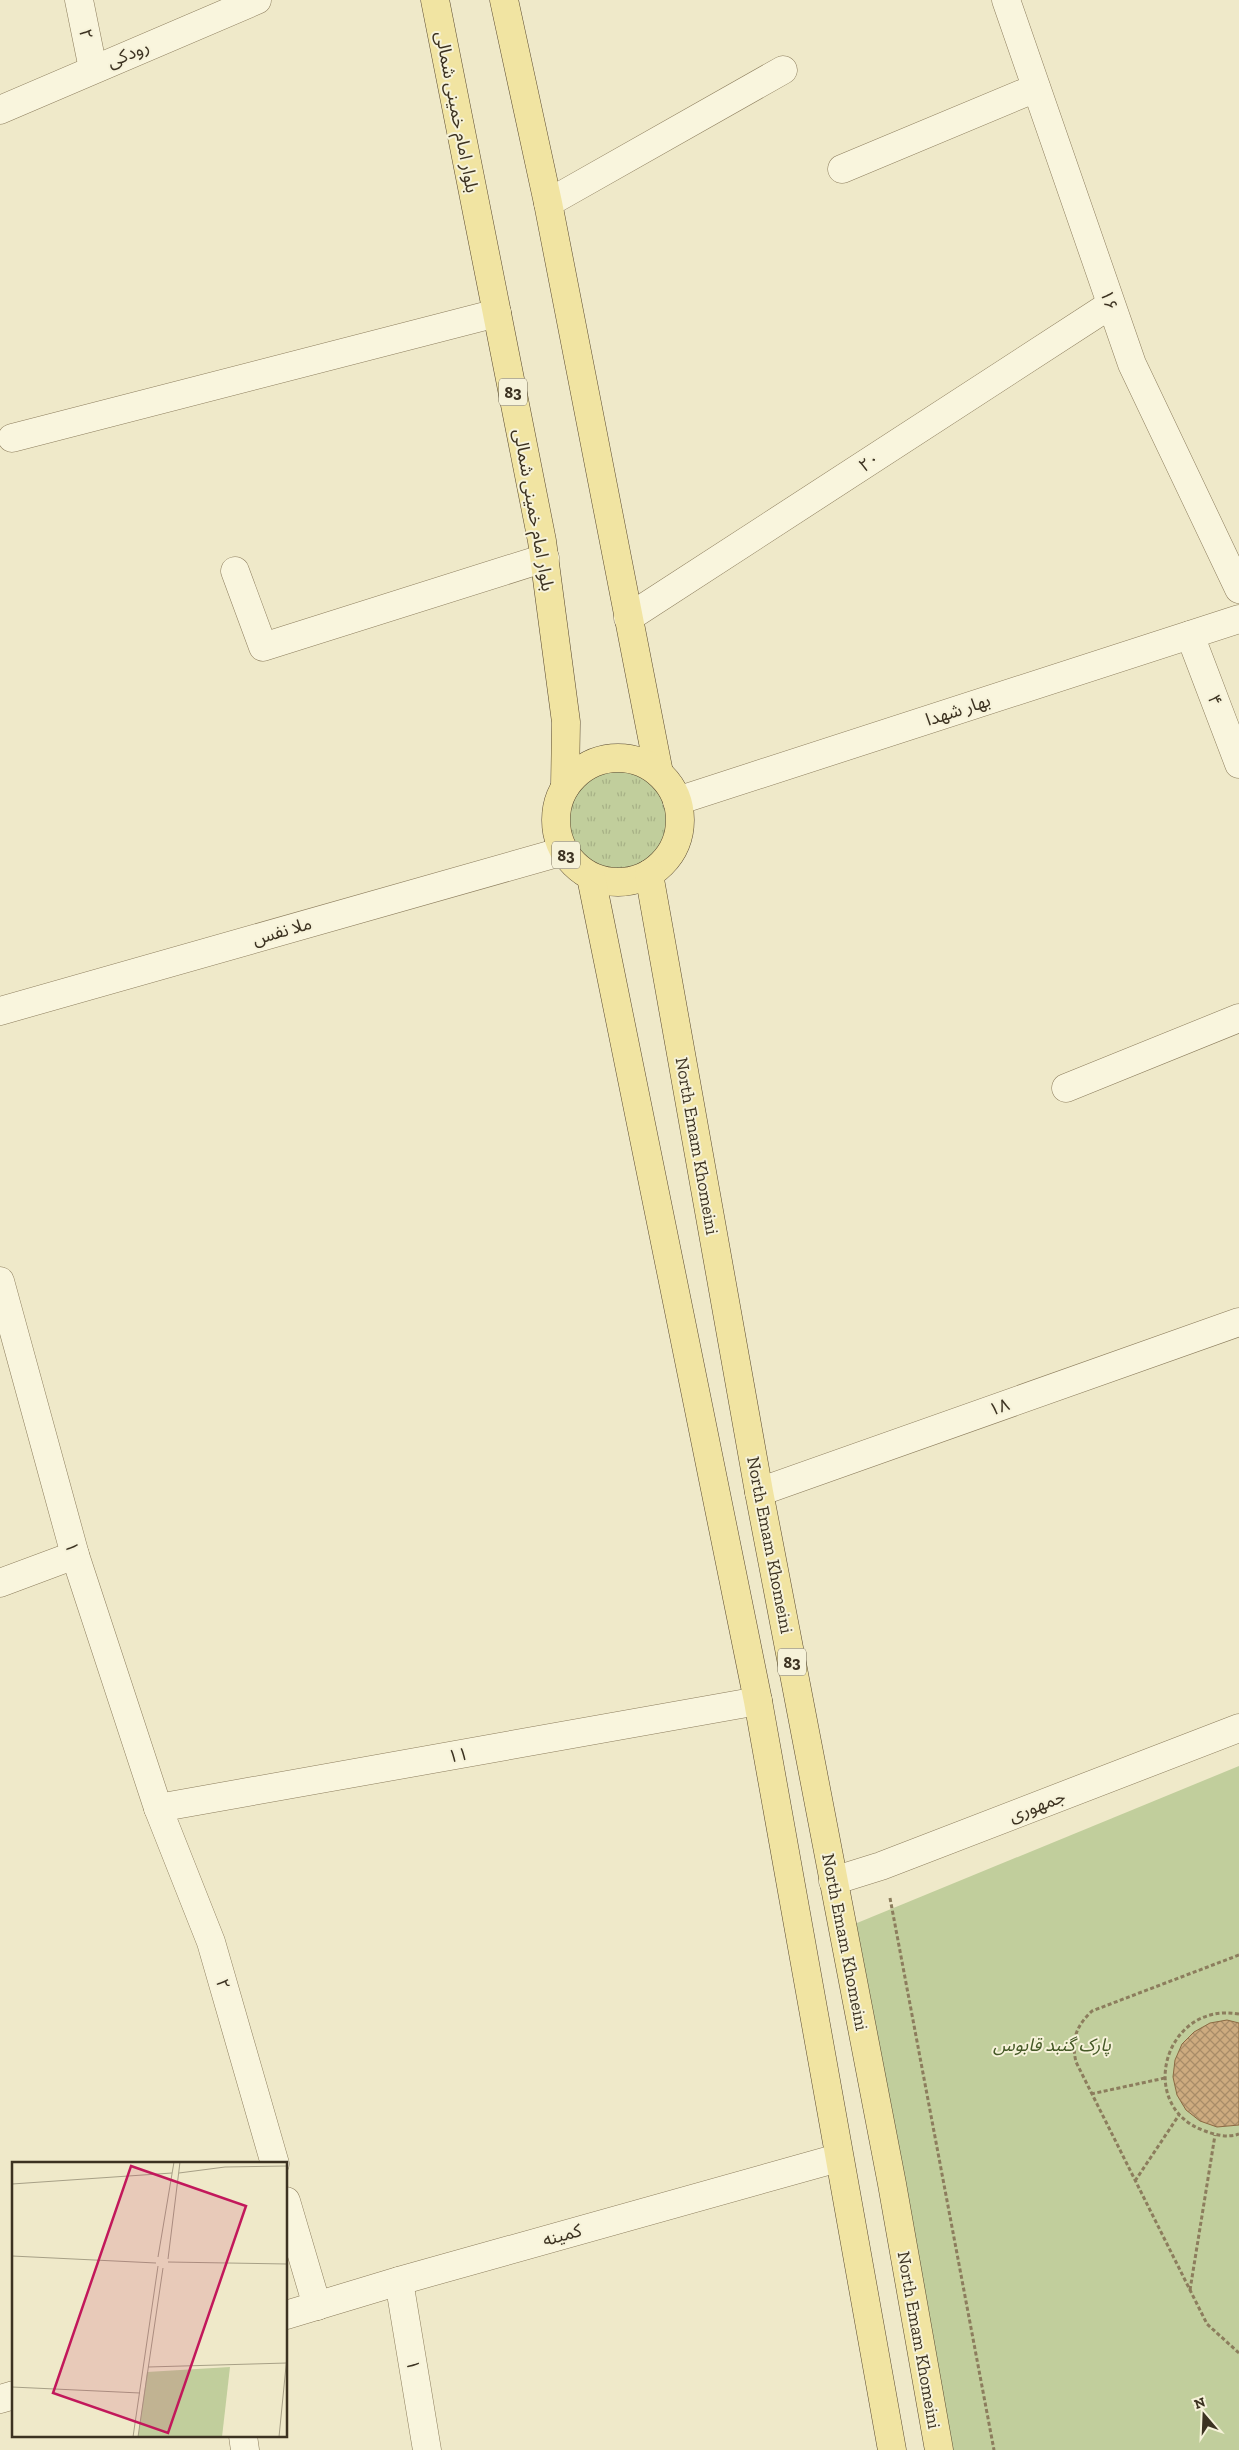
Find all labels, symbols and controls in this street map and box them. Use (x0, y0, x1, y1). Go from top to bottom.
street label: ۲ (74, 27, 98, 41)
street label: بلوار امام خمینی شمالی (428, 29, 483, 195)
street label: رودکی (103, 35, 153, 73)
street label: ۱۶ (1095, 287, 1123, 313)
road number: 83 (499, 378, 527, 406)
street label: بلوار امام خمینی شمالی (506, 427, 559, 593)
street label: ۲۰ (854, 447, 884, 477)
street label: بهار شهدا (923, 689, 993, 731)
street label: ۴ (1203, 691, 1227, 709)
road number: 83 (552, 842, 580, 868)
street label: ملا نفس (250, 912, 314, 950)
street label: North Emam Khomeini (671, 1055, 723, 1237)
street label: ۱۸ (986, 1393, 1012, 1421)
street label: North Emam Khomeini (742, 1455, 798, 1635)
street label: ۱ (60, 1539, 84, 1555)
road number: 83 (778, 1648, 806, 1675)
street label: ۱۱ (446, 1742, 470, 1768)
street label: جمهوری (1006, 1785, 1068, 1827)
street label: North Emam Khomeini (817, 1852, 873, 2032)
street label: ۲ (211, 1976, 235, 1992)
park label: پارک گنبد قابوس (993, 2034, 1112, 2057)
inset map (12, 2162, 288, 2438)
street label: کمینه (540, 2219, 585, 2251)
street label: North Emam Khomeini (893, 2249, 945, 2431)
street label: ۱ (401, 2358, 425, 2372)
north arrow (1179, 2390, 1229, 2440)
text: N (1192, 2393, 1208, 2413)

